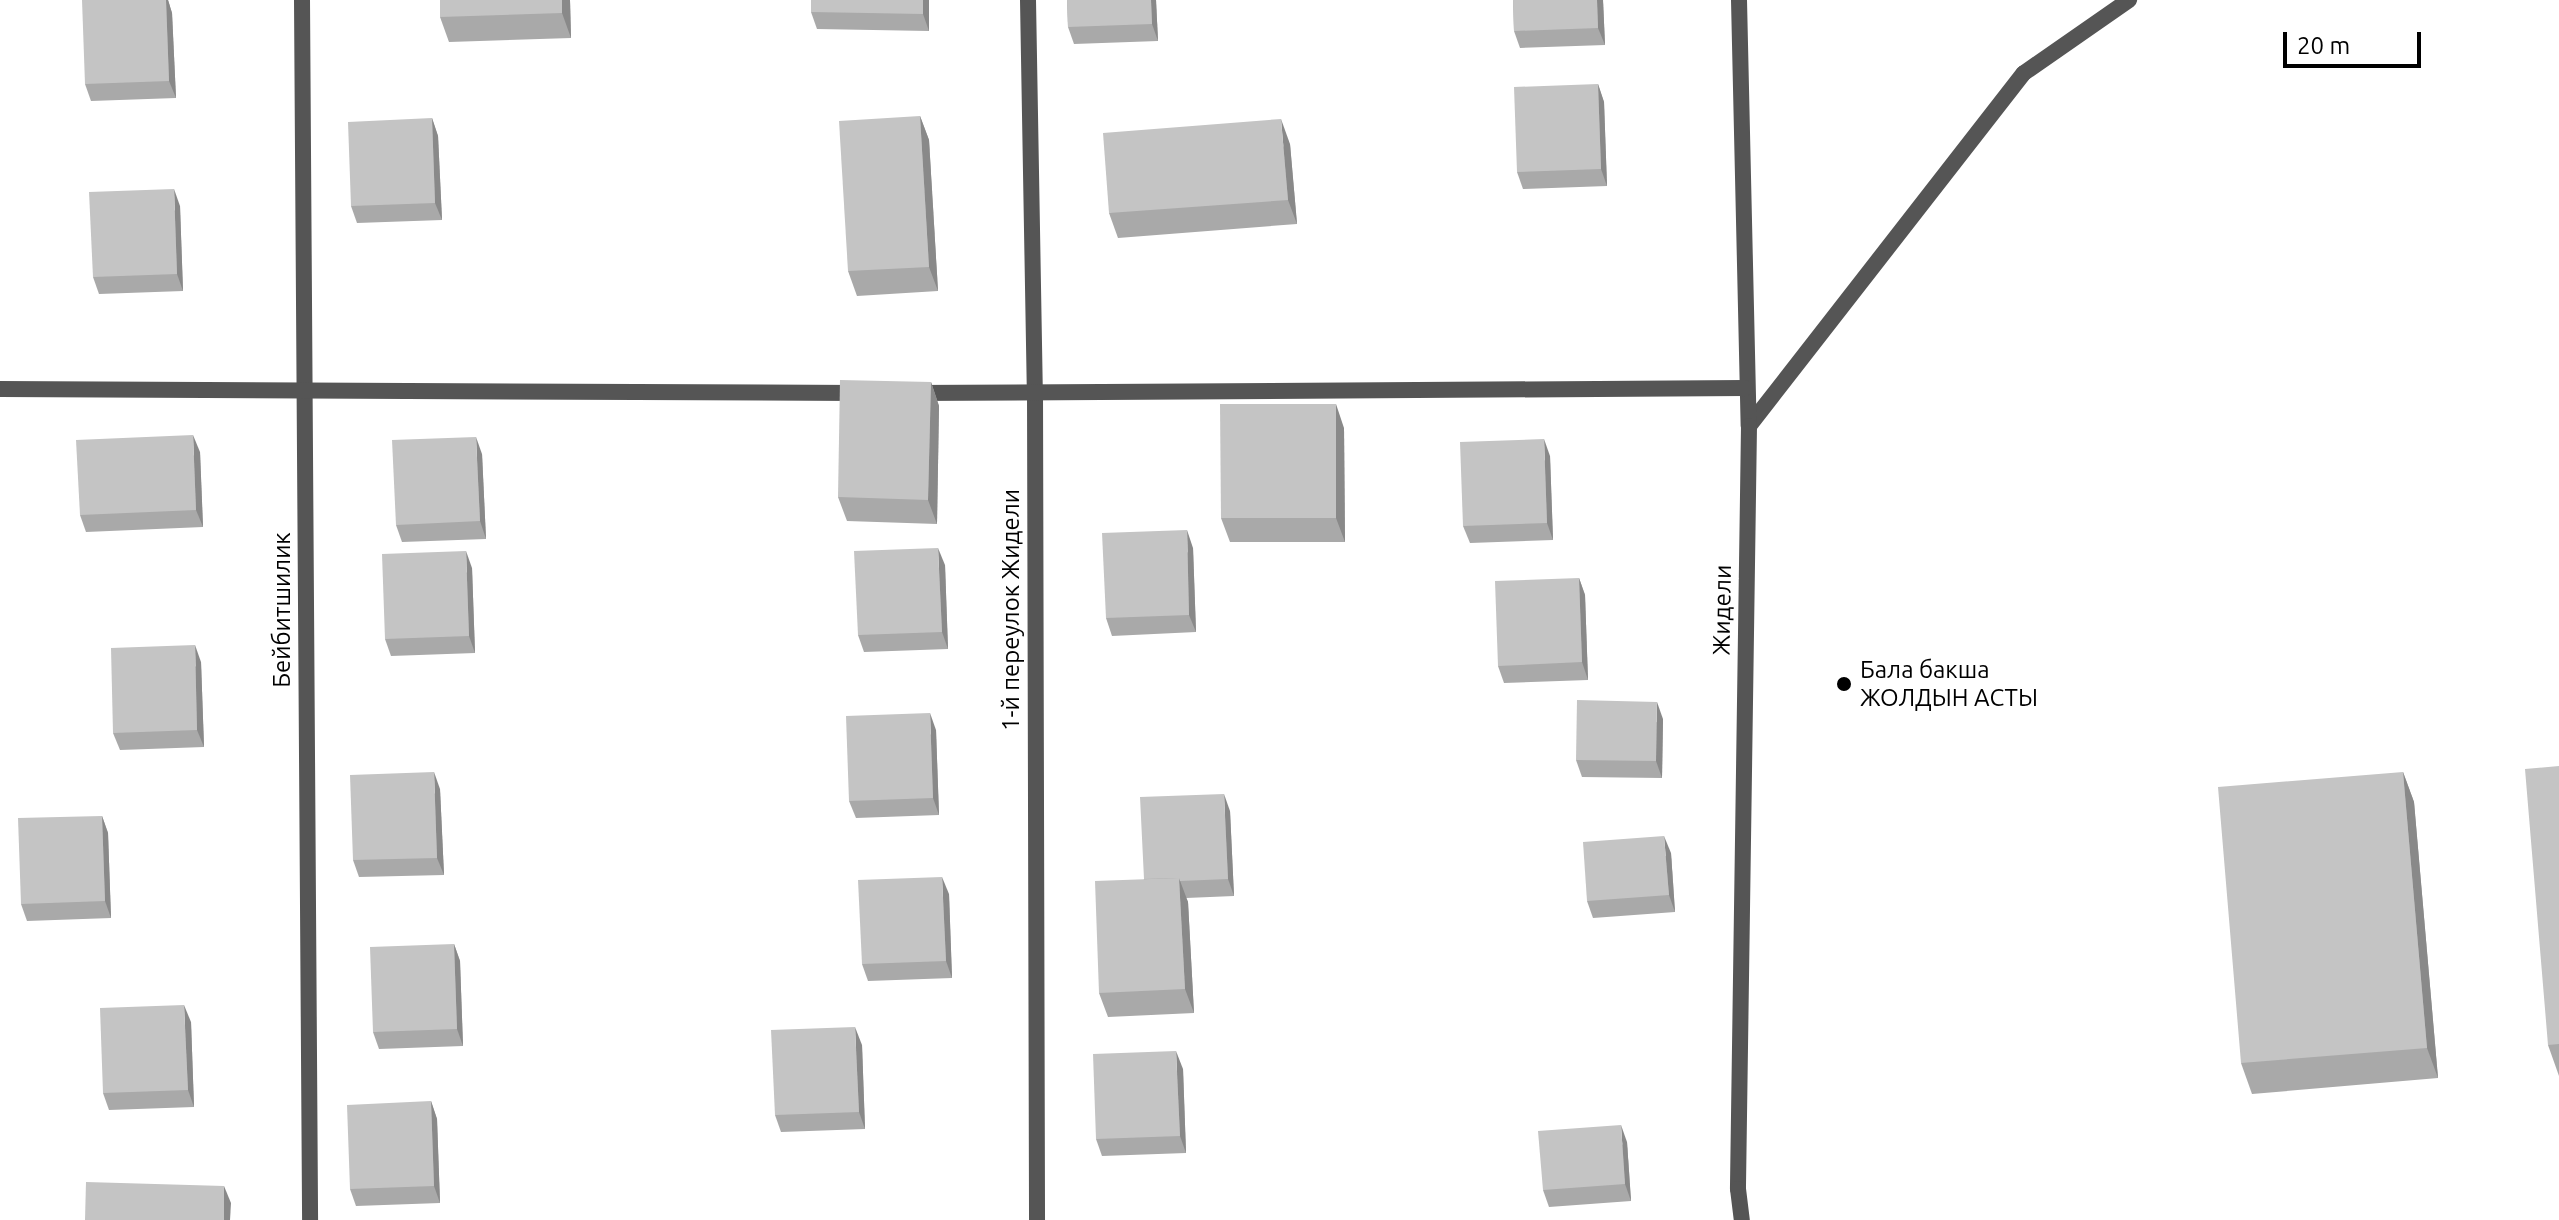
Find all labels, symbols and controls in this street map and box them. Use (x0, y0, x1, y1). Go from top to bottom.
scale bar (2287, 16, 2425, 66)
text: 20 m (2297, 32, 2350, 59)
street label: 1-й переулок Жидели (997, 489, 1025, 731)
street label: Бейбитшилик (268, 532, 296, 688)
street label: Жидели (1707, 565, 1737, 655)
place label: Бала бакша ЖОЛДЫН АСТЫ (1860, 656, 2038, 712)
marker: Бала бакша ЖОЛДЫН АСТЫ (1835, 675, 1853, 693)

